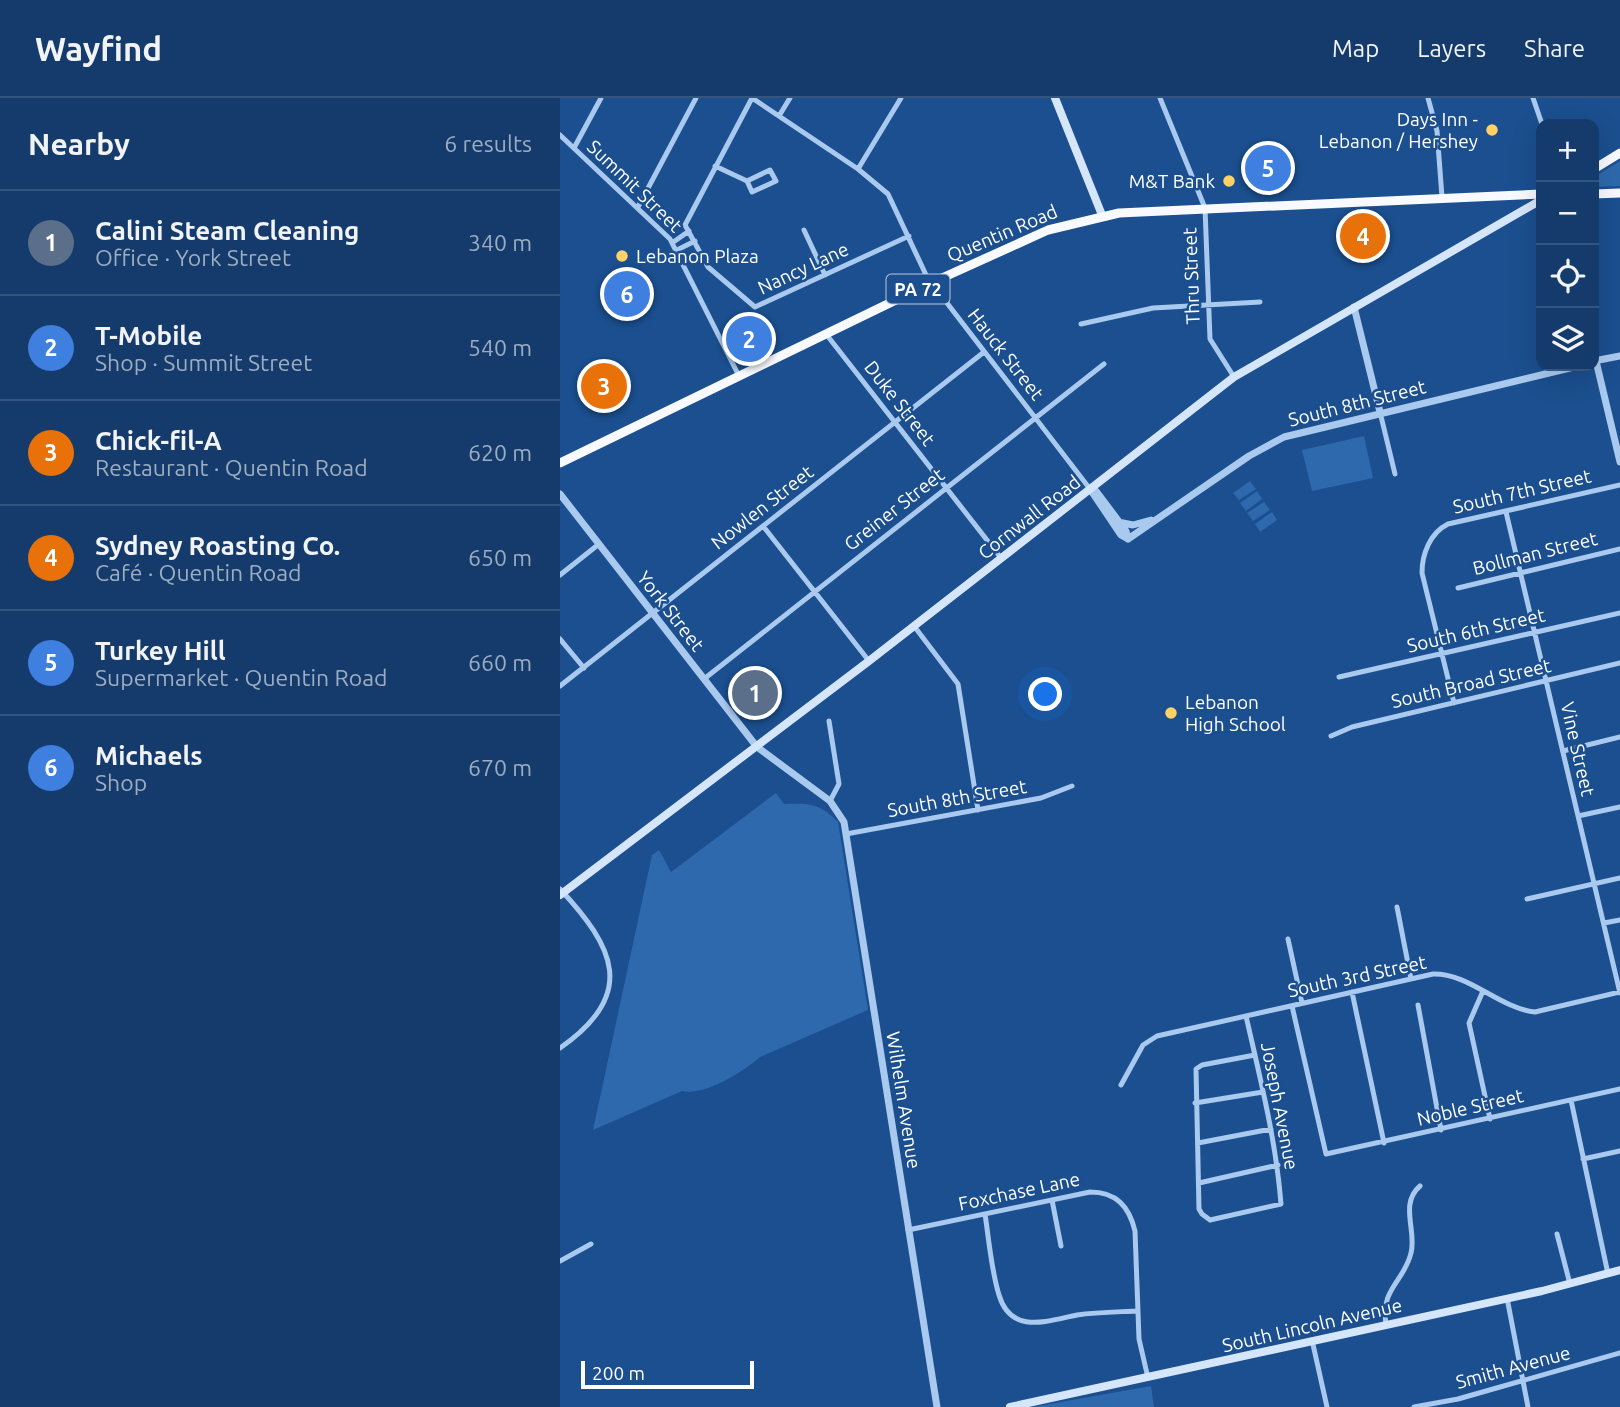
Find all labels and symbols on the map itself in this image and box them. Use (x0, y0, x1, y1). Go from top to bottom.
place label: Days Inn - Lebanon / Hershey (1319, 108, 1478, 152)
marker: Days Inn - Lebanon / Hershey (1484, 122, 1500, 138)
street label: Summit Street (583, 135, 687, 237)
pin: 5 (1245, 142, 1291, 194)
place label: M&T Bank (1129, 170, 1215, 192)
marker: M&T Bank (1221, 173, 1237, 189)
street label: Quentin Road (943, 200, 1061, 266)
pin: 4 (1340, 210, 1386, 262)
street label: Thru Street (1178, 227, 1204, 325)
street label: Nancy Lane (754, 237, 852, 299)
place label: Lebanon Plaza (636, 245, 759, 267)
marker: Lebanon Plaza (614, 248, 630, 264)
pin: 6 (604, 268, 650, 320)
road number: PA 72 (886, 274, 950, 304)
street label: Hauck Street (964, 304, 1049, 404)
pin: 2 (726, 313, 772, 365)
street label: Duke Street (860, 356, 940, 450)
pin: 3 (581, 360, 627, 412)
street label: South 8th Street (1286, 375, 1429, 431)
street label: Nowlen Street (707, 460, 818, 554)
street label: Greiner Street (840, 463, 949, 555)
street label: South 7th Street (1451, 464, 1594, 518)
street label: Cornwall Road (974, 470, 1084, 564)
street label: Bollman Street (1470, 527, 1600, 579)
street label: York Street (633, 567, 709, 656)
street label: South 6th Street (1405, 603, 1548, 657)
street label: South Broad Street (1389, 654, 1554, 712)
pin: 1 (732, 667, 778, 719)
your location (1028, 677, 1062, 711)
place label: Lebanon High School (1185, 691, 1286, 735)
street label: Vine Street (1556, 700, 1600, 799)
marker: Lebanon High School (1163, 705, 1179, 721)
street label: South 8th Street (886, 775, 1029, 821)
street label: South 3rd Street (1286, 950, 1429, 1001)
street label: Wilhelm Avenue (882, 1030, 926, 1170)
street label: Joseph Avenue (1257, 1040, 1303, 1172)
street label: Noble Street (1415, 1084, 1526, 1130)
street label: Foxchase Lane (956, 1167, 1082, 1215)
street label: South Lincoln Avenue (1220, 1294, 1404, 1356)
street label: Smith Avenue (1453, 1341, 1573, 1393)
scale bar (581, 1358, 754, 1390)

